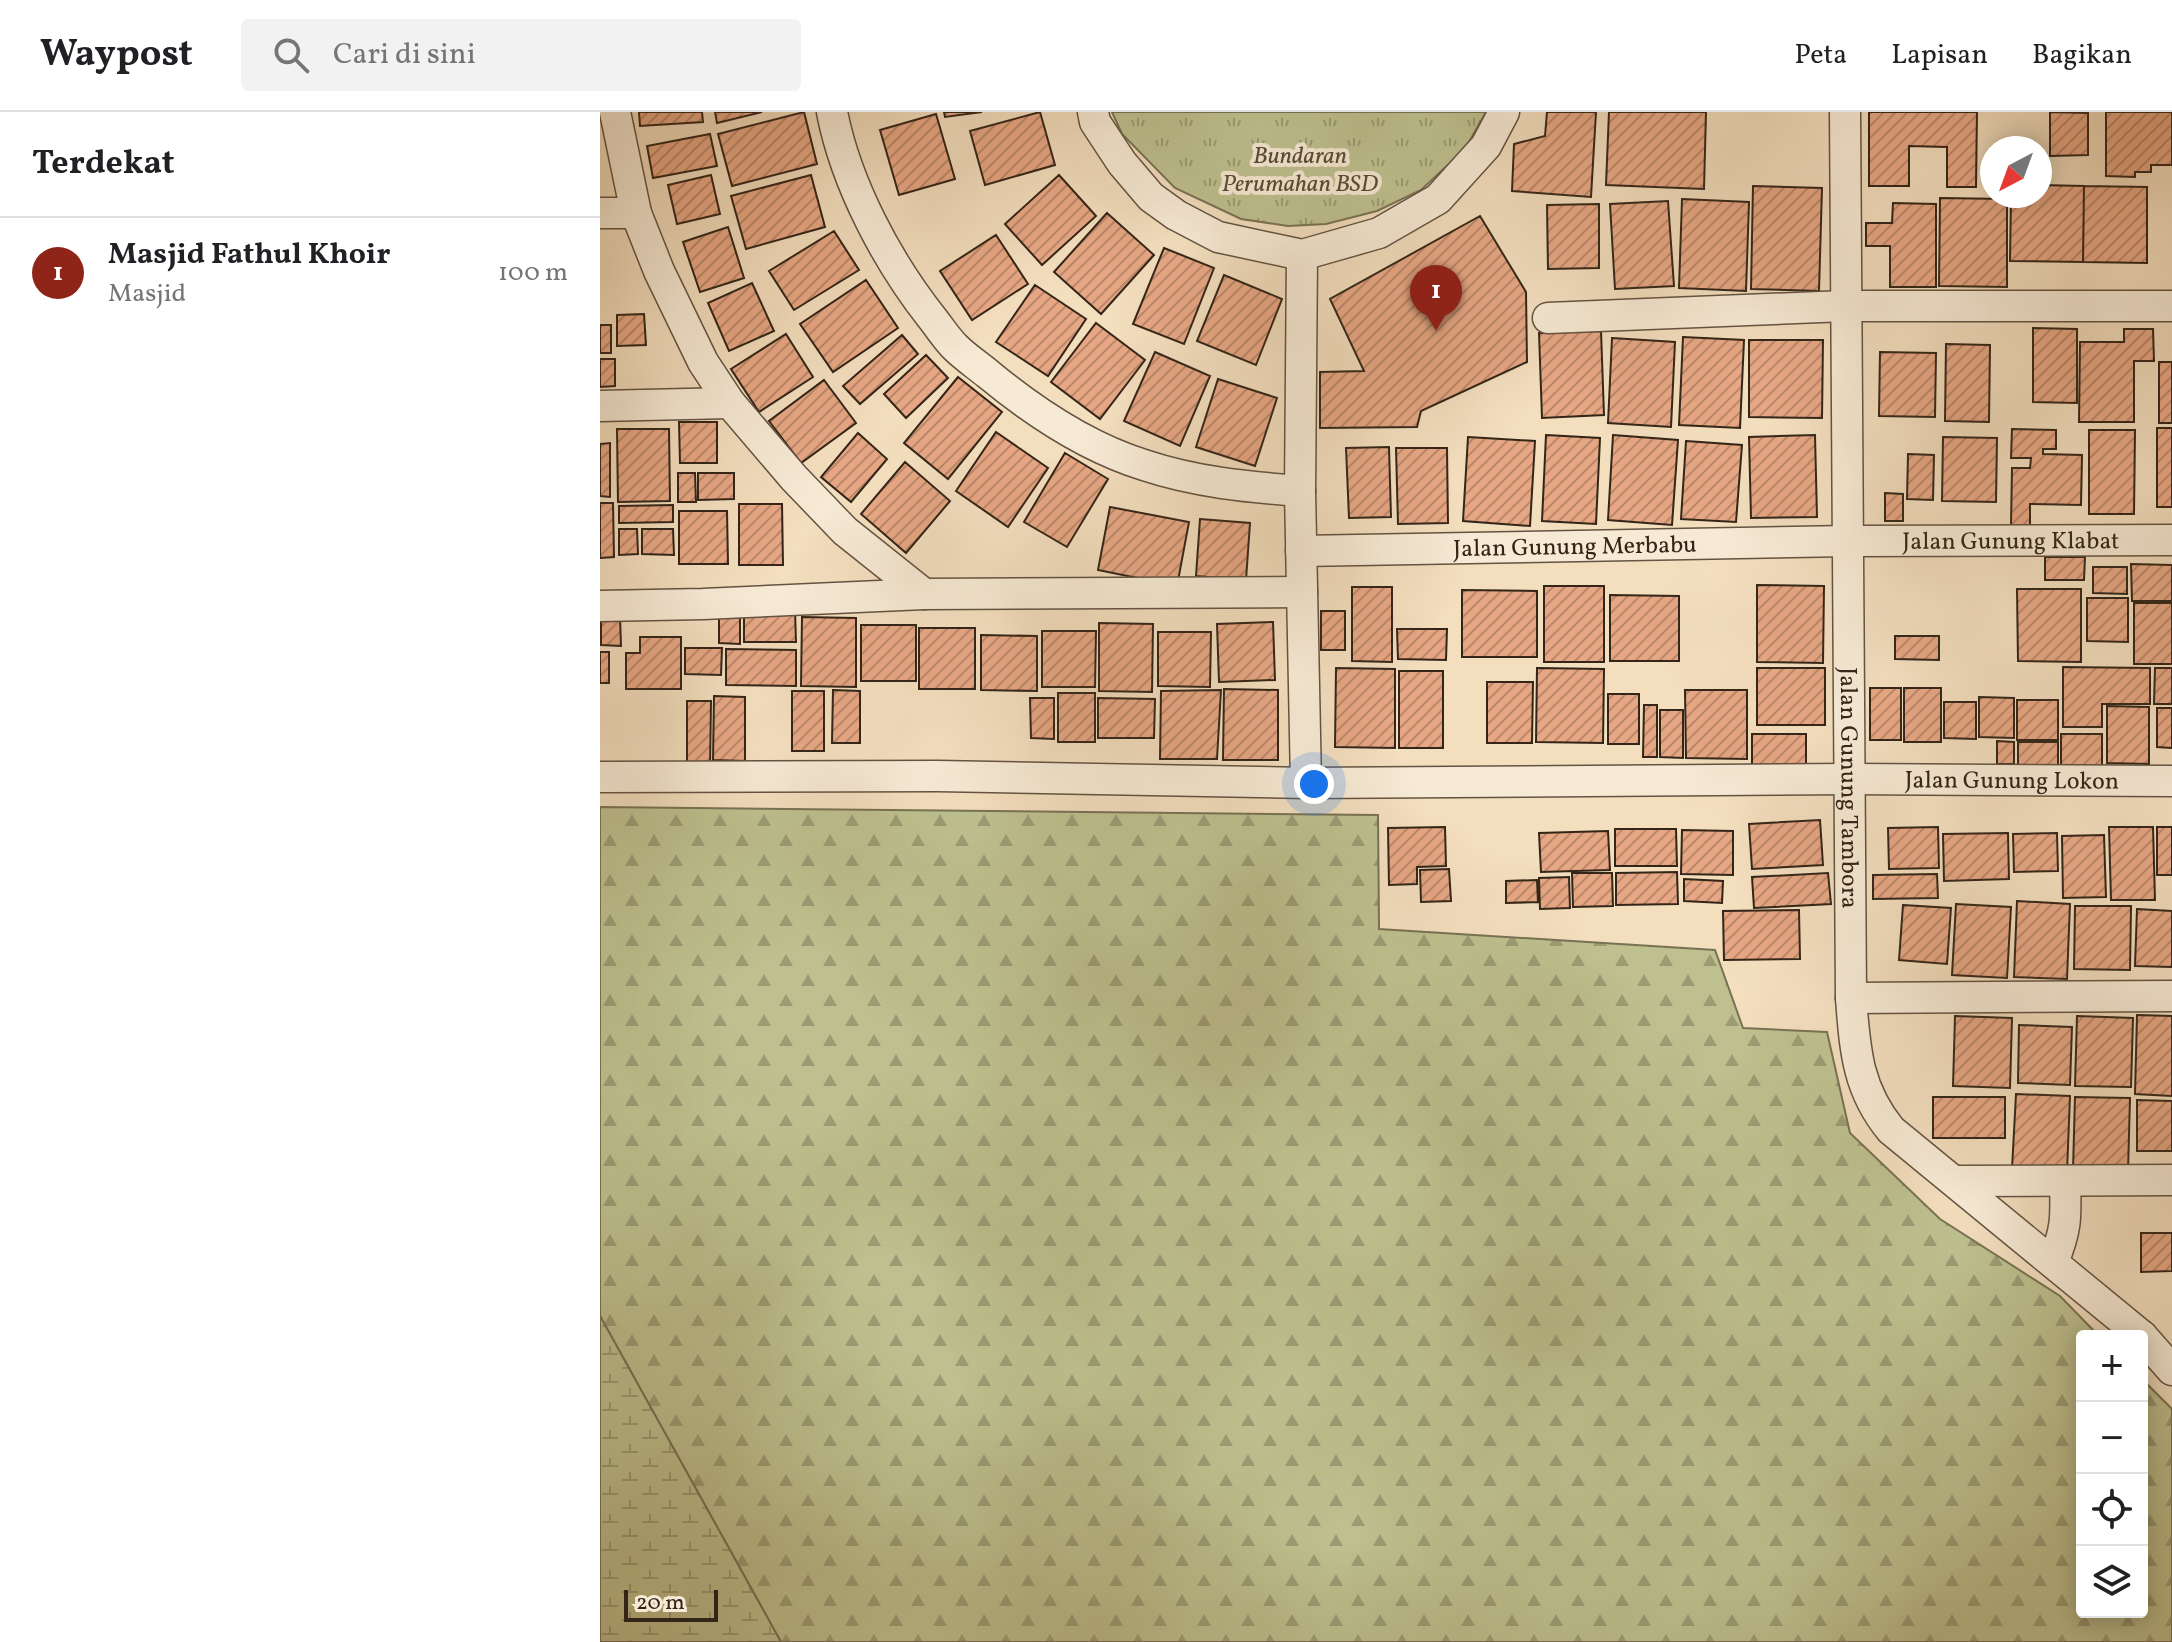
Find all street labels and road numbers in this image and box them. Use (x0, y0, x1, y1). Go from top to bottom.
street label: Jalan Gunung Klabat (1902, 525, 2120, 560)
street label: Jalan Gunung Merbabu (1453, 529, 1697, 567)
street label: Jalan Gunung Tambora (1830, 667, 1865, 909)
street label: Jalan Gunung Lokon (1905, 764, 2119, 800)

